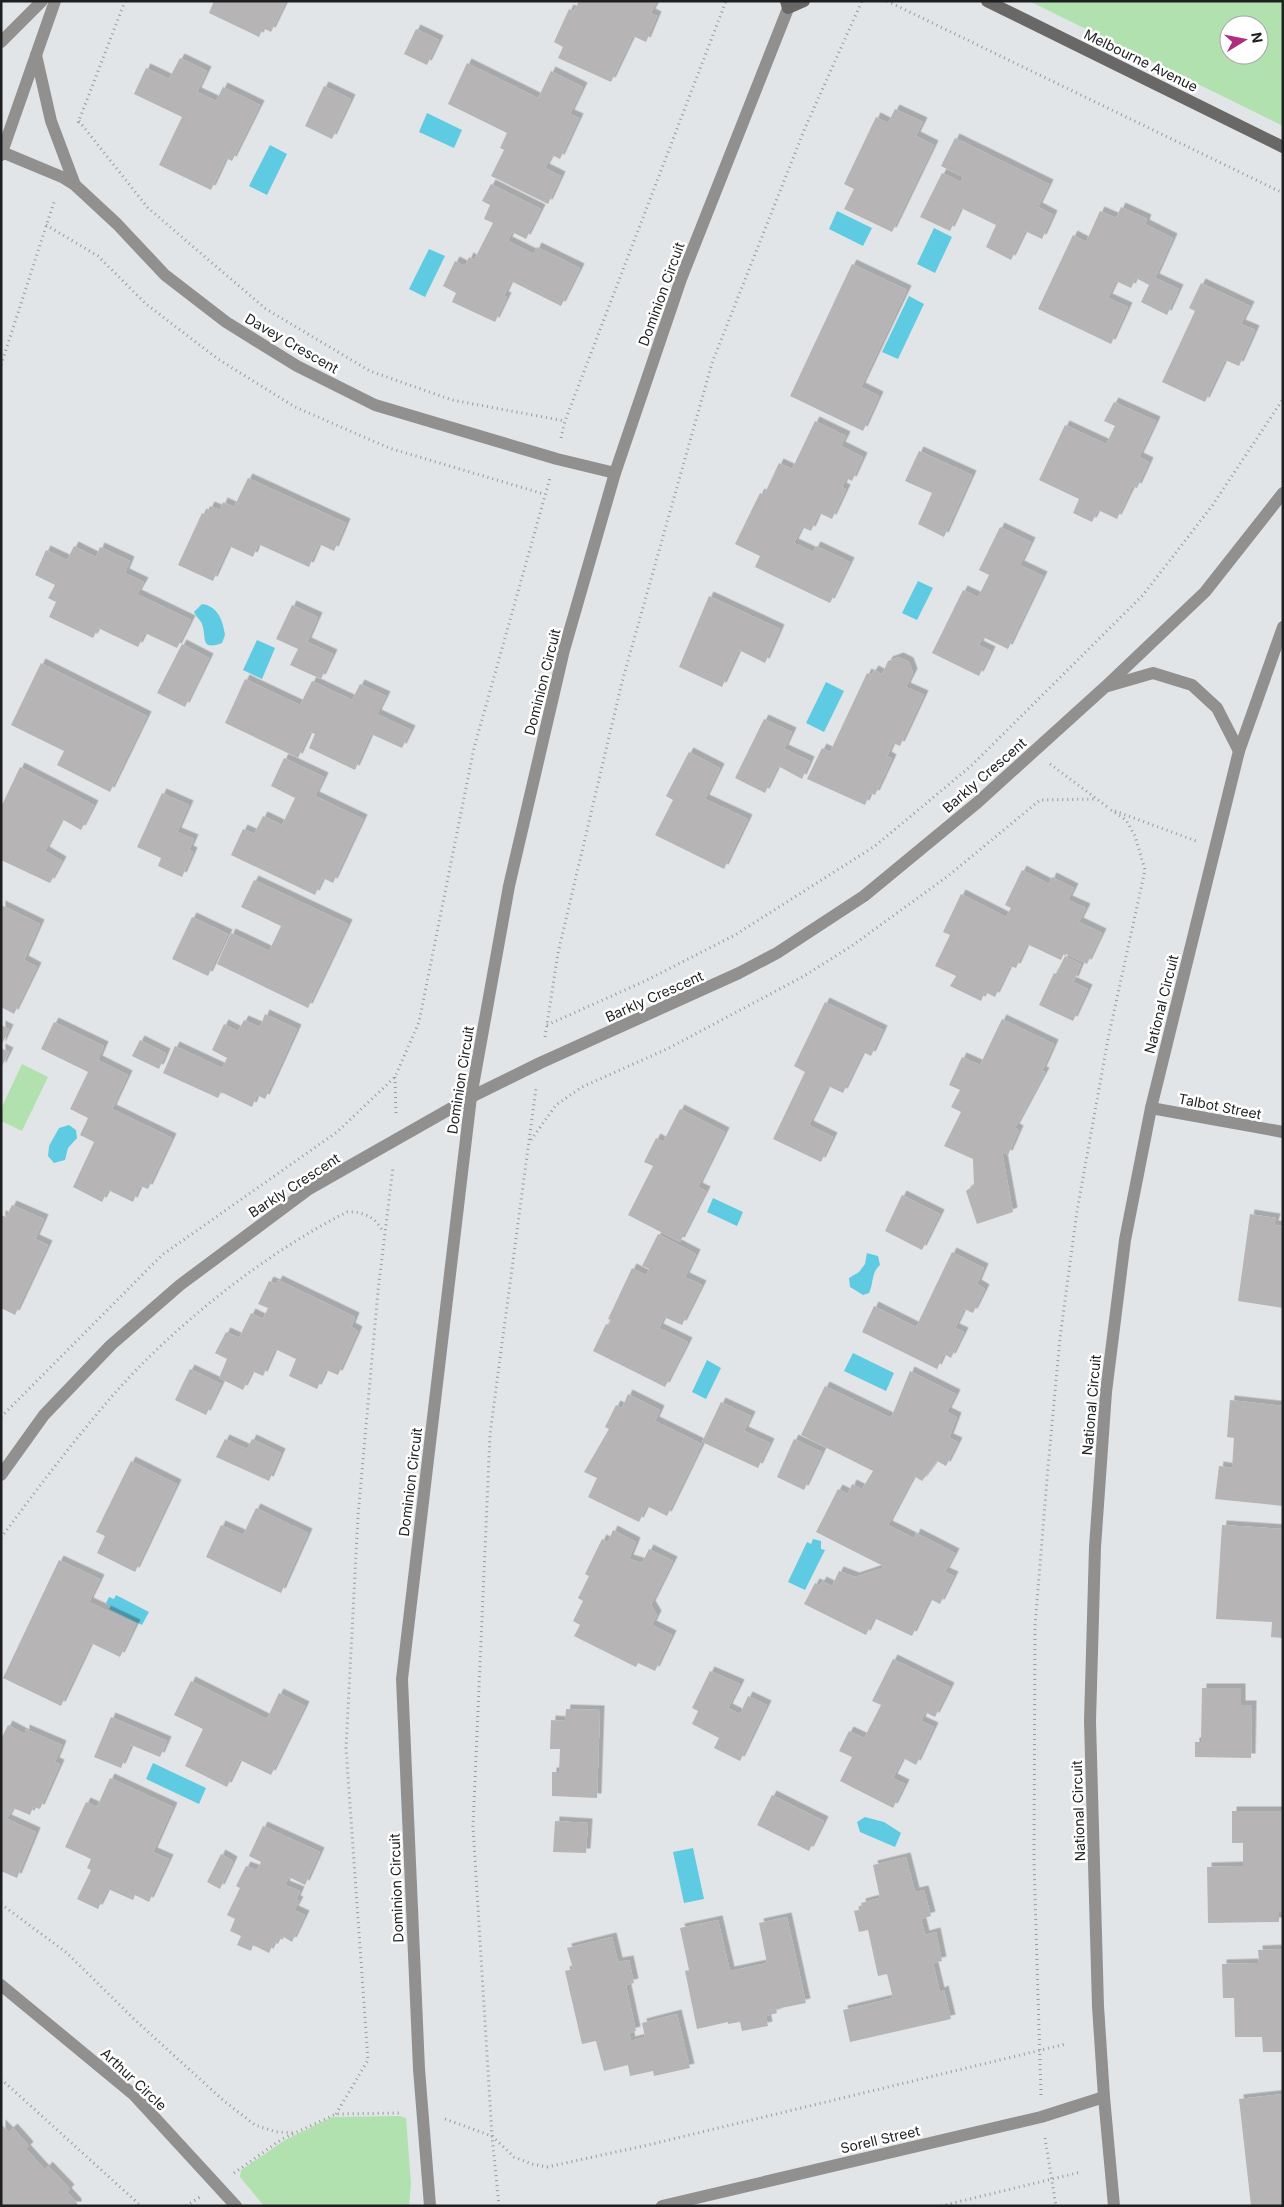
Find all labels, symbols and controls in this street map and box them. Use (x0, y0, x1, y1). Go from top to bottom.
north arrow (1219, 15, 1269, 65)
street label: Melbourne Avenue (1081, 25, 1201, 95)
text: N (1248, 31, 1267, 44)
street label: Dominion Circuit (634, 239, 688, 348)
street label: Davey Crescent (242, 309, 342, 377)
street label: Dominion Circuit (521, 627, 564, 737)
street label: Barkly Crescent (939, 734, 1030, 816)
street label: National Circuit (1141, 952, 1182, 1055)
street label: Barkly Crescent (602, 967, 706, 1025)
street label: Dominion Circuit (443, 1024, 477, 1135)
street label: Talbot Street (1177, 1090, 1263, 1122)
street label: Barkly Crescent (245, 1149, 343, 1221)
street label: National Circuit (1078, 1353, 1104, 1456)
street label: Dominion Circuit (395, 1426, 425, 1537)
street label: National Circuit (1068, 1760, 1088, 1862)
street label: Dominion Circuit (386, 1833, 406, 1943)
street label: Arthur Circle (98, 2044, 170, 2114)
street label: Sorell Street (839, 2122, 922, 2156)

